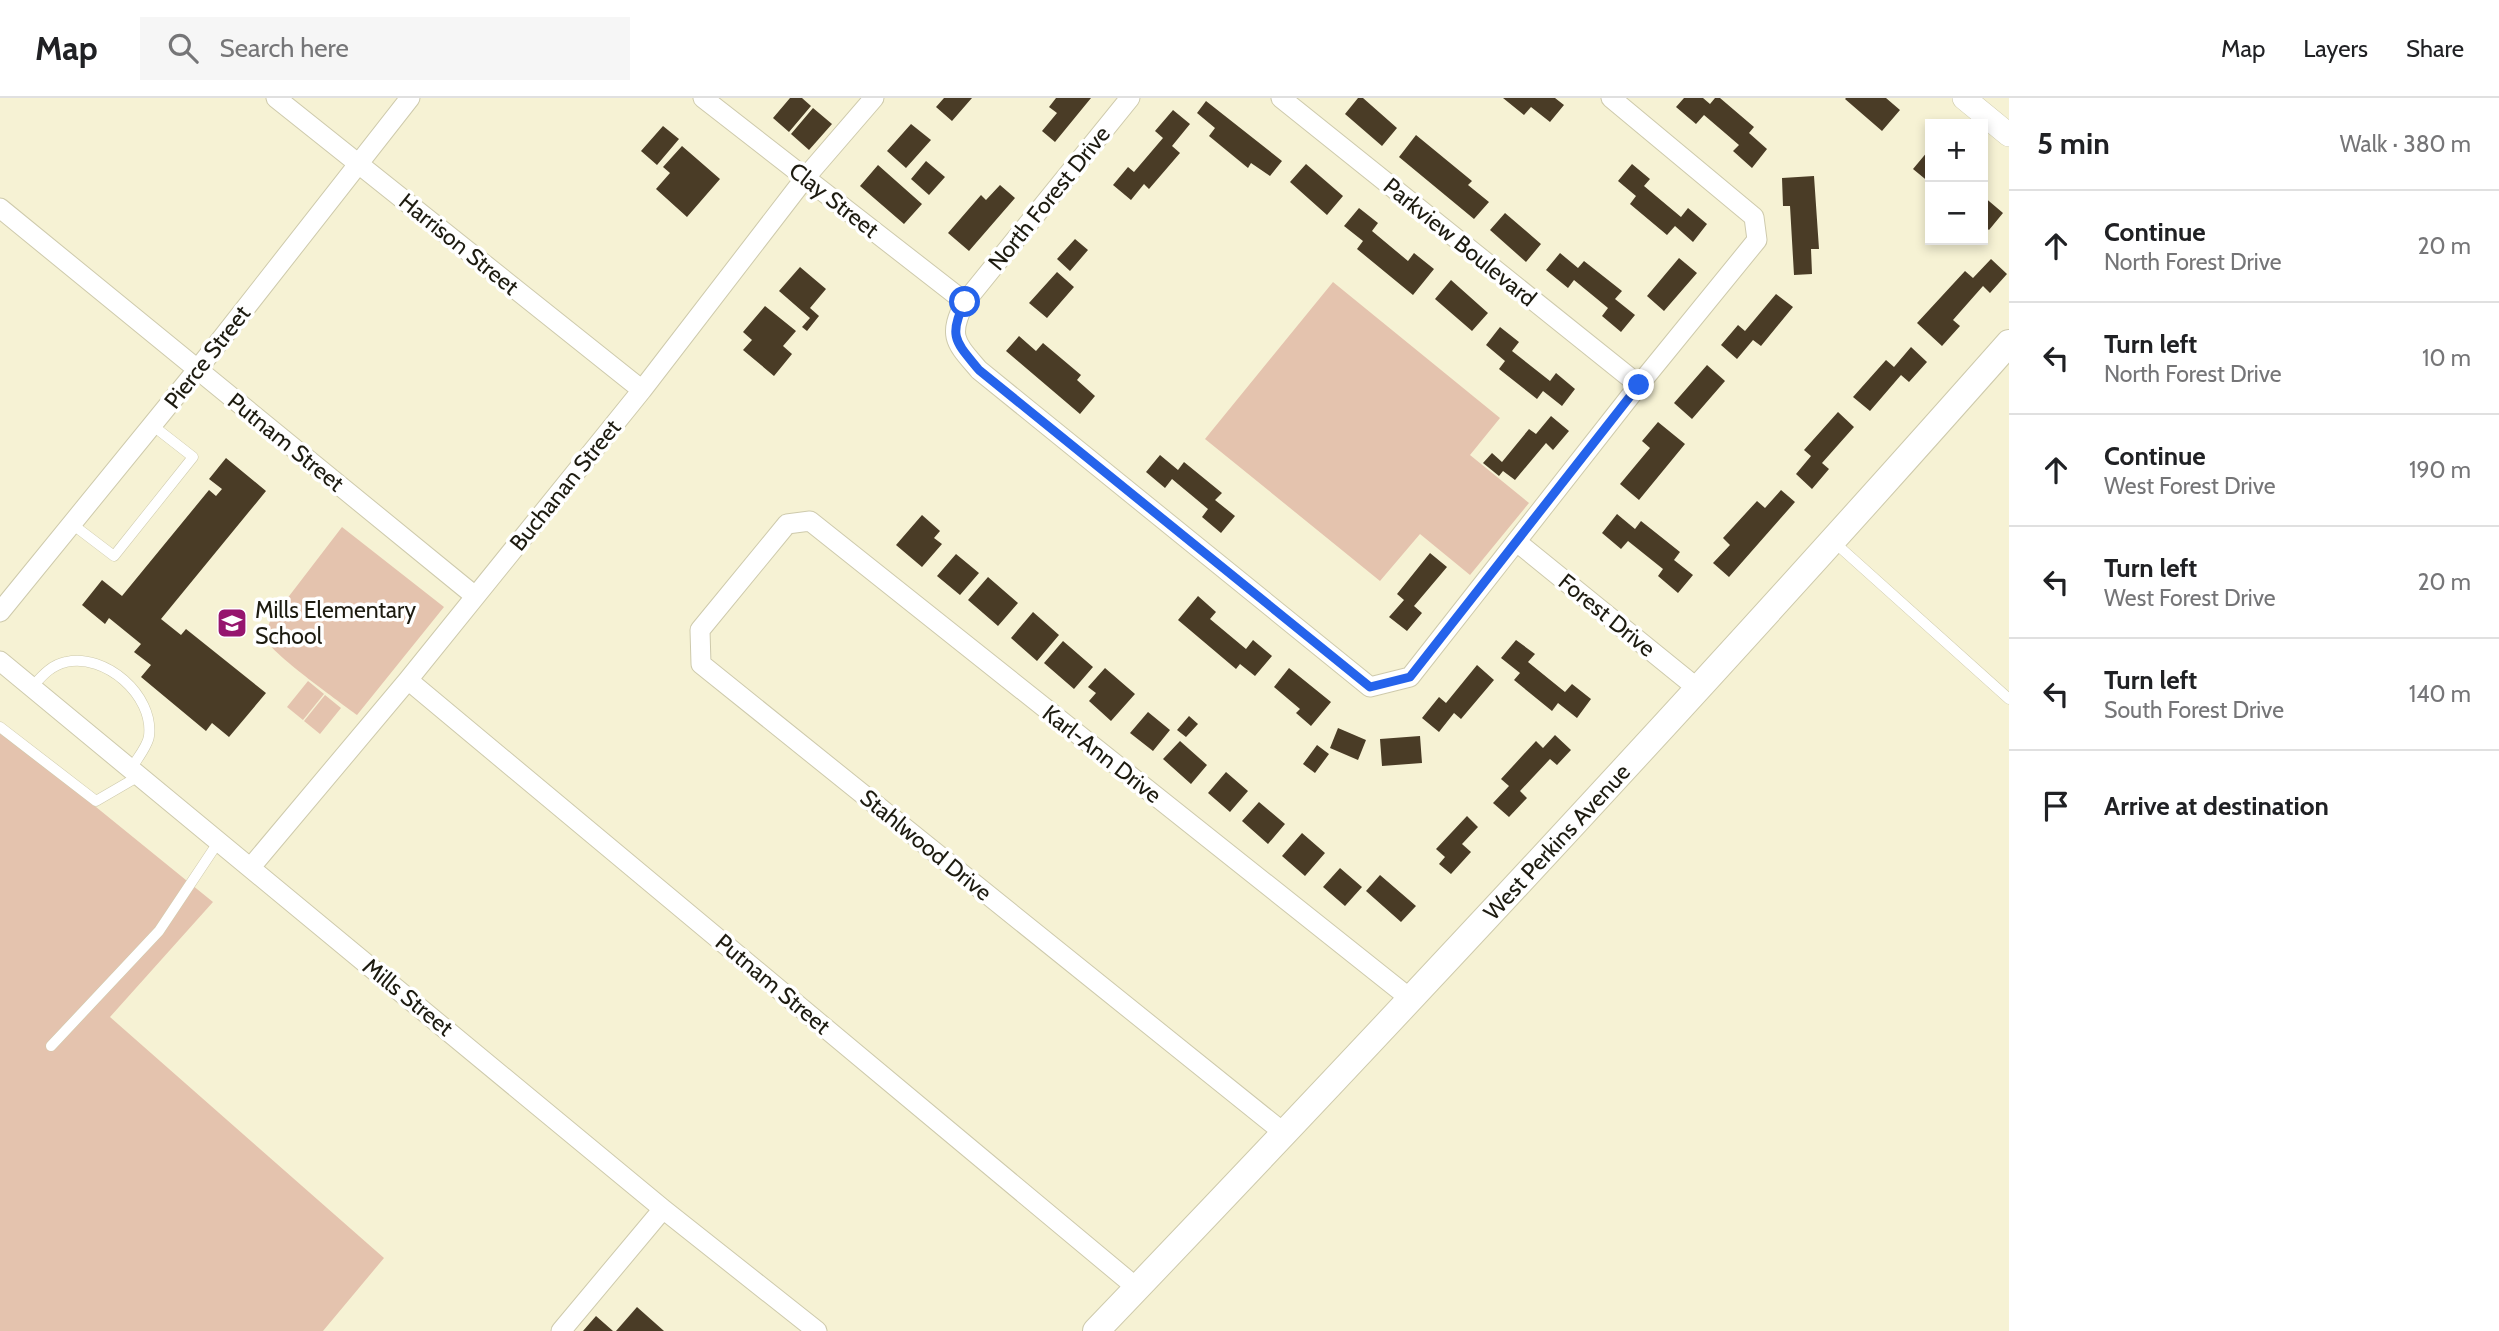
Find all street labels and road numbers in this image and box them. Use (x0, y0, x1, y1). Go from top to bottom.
street label: North Forest Drive (982, 120, 1116, 276)
street label: Clay Street (784, 156, 885, 244)
street label: Parkview Boulevard (1378, 172, 1542, 312)
street label: Harrison Street (394, 187, 525, 301)
street label: Pierce Street (158, 300, 256, 414)
street label: Putnam Street (222, 387, 350, 497)
street label: Buchanan Street (504, 414, 627, 556)
street label: Forest Drive (1553, 567, 1661, 663)
street label: Karl-Ann Drive (1037, 699, 1167, 809)
street label: West Perkins Avenue (1478, 758, 1636, 926)
street label: Stahlwood Drive (855, 783, 998, 907)
street label: Putnam Street (710, 928, 836, 1040)
street label: Mills Street (357, 952, 459, 1042)

